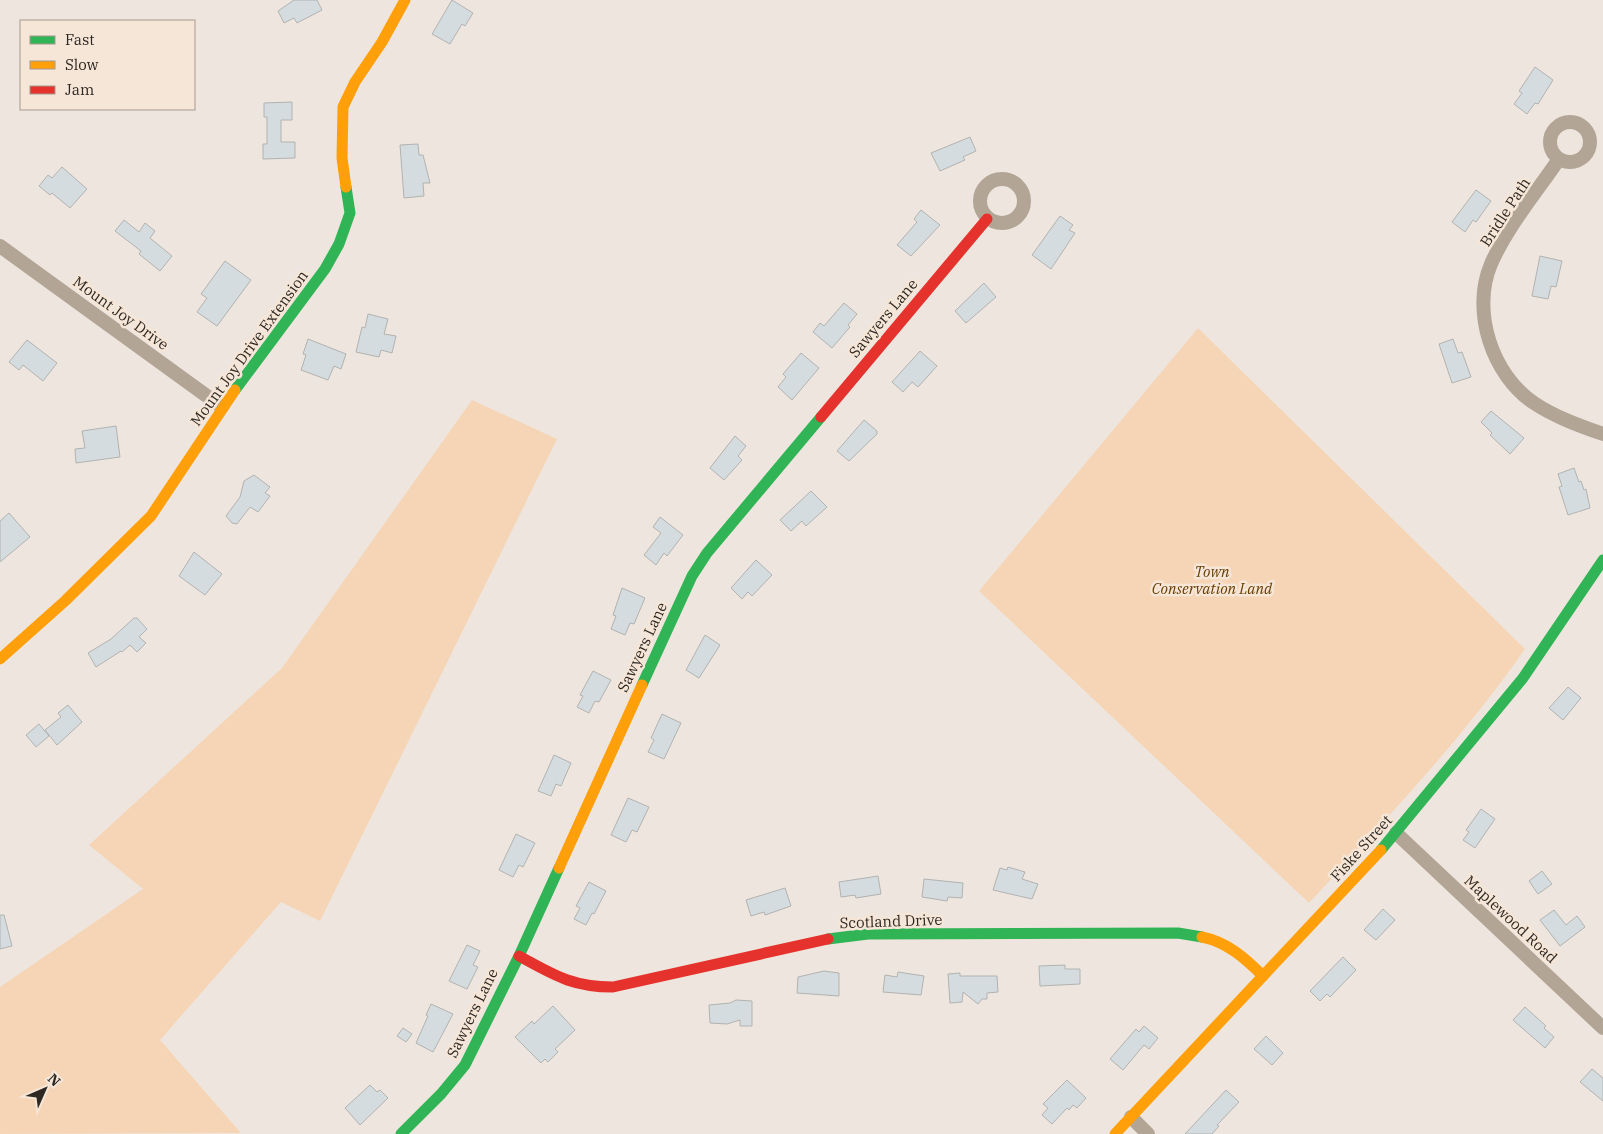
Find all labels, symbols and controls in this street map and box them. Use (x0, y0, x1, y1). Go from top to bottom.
legend (20, 20, 195, 110)
text: Fast (65, 30, 95, 49)
text: Slow (65, 55, 99, 74)
text: Jam (65, 80, 94, 99)
street label: Bridle Path (1476, 174, 1534, 250)
street label: Mount Joy Drive Extension (186, 266, 312, 430)
street label: Mount Joy Drive (69, 272, 173, 354)
street label: Sawyers Lane (845, 275, 921, 361)
park label: Town Conservation Land (1152, 562, 1273, 598)
street label: Sawyers Lane (613, 599, 671, 695)
street label: Fiske Street (1326, 811, 1396, 885)
street label: Maplewood Road (1461, 871, 1561, 967)
street label: Scotland Drive (839, 910, 943, 932)
street label: Sawyers Lane (442, 965, 502, 1061)
north arrow (20, 1064, 70, 1114)
text: N (44, 1070, 64, 1090)

